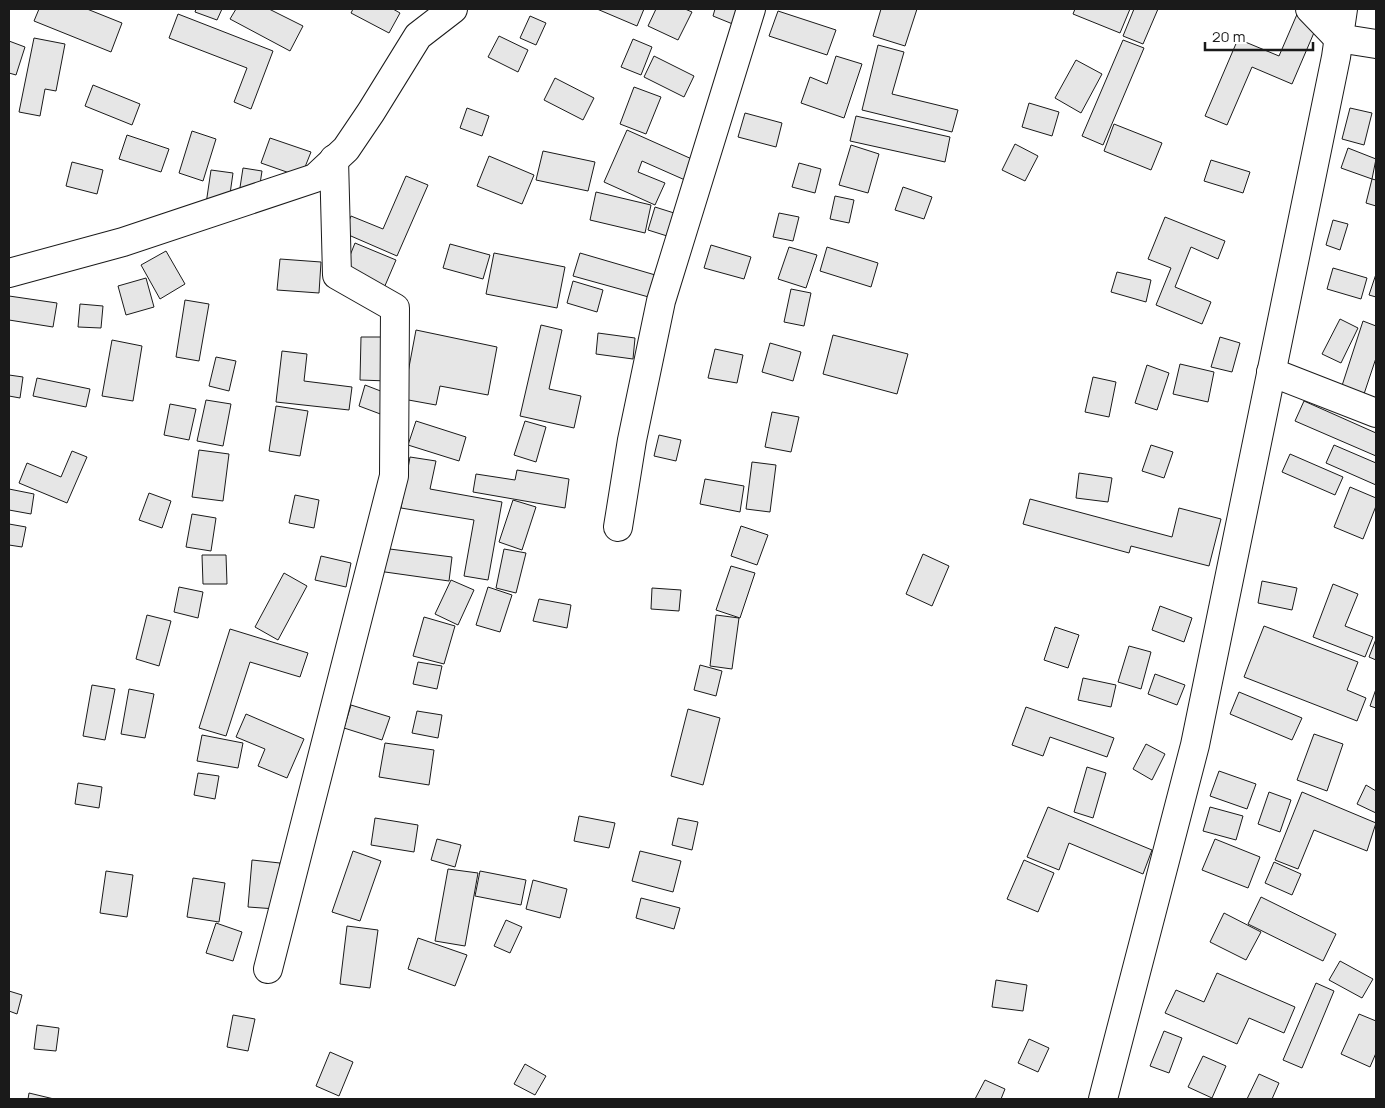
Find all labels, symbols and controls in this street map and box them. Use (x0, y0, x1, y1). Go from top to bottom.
scale bar (1205, 20, 1312, 52)
text: 20 m (1212, 26, 1245, 47)

